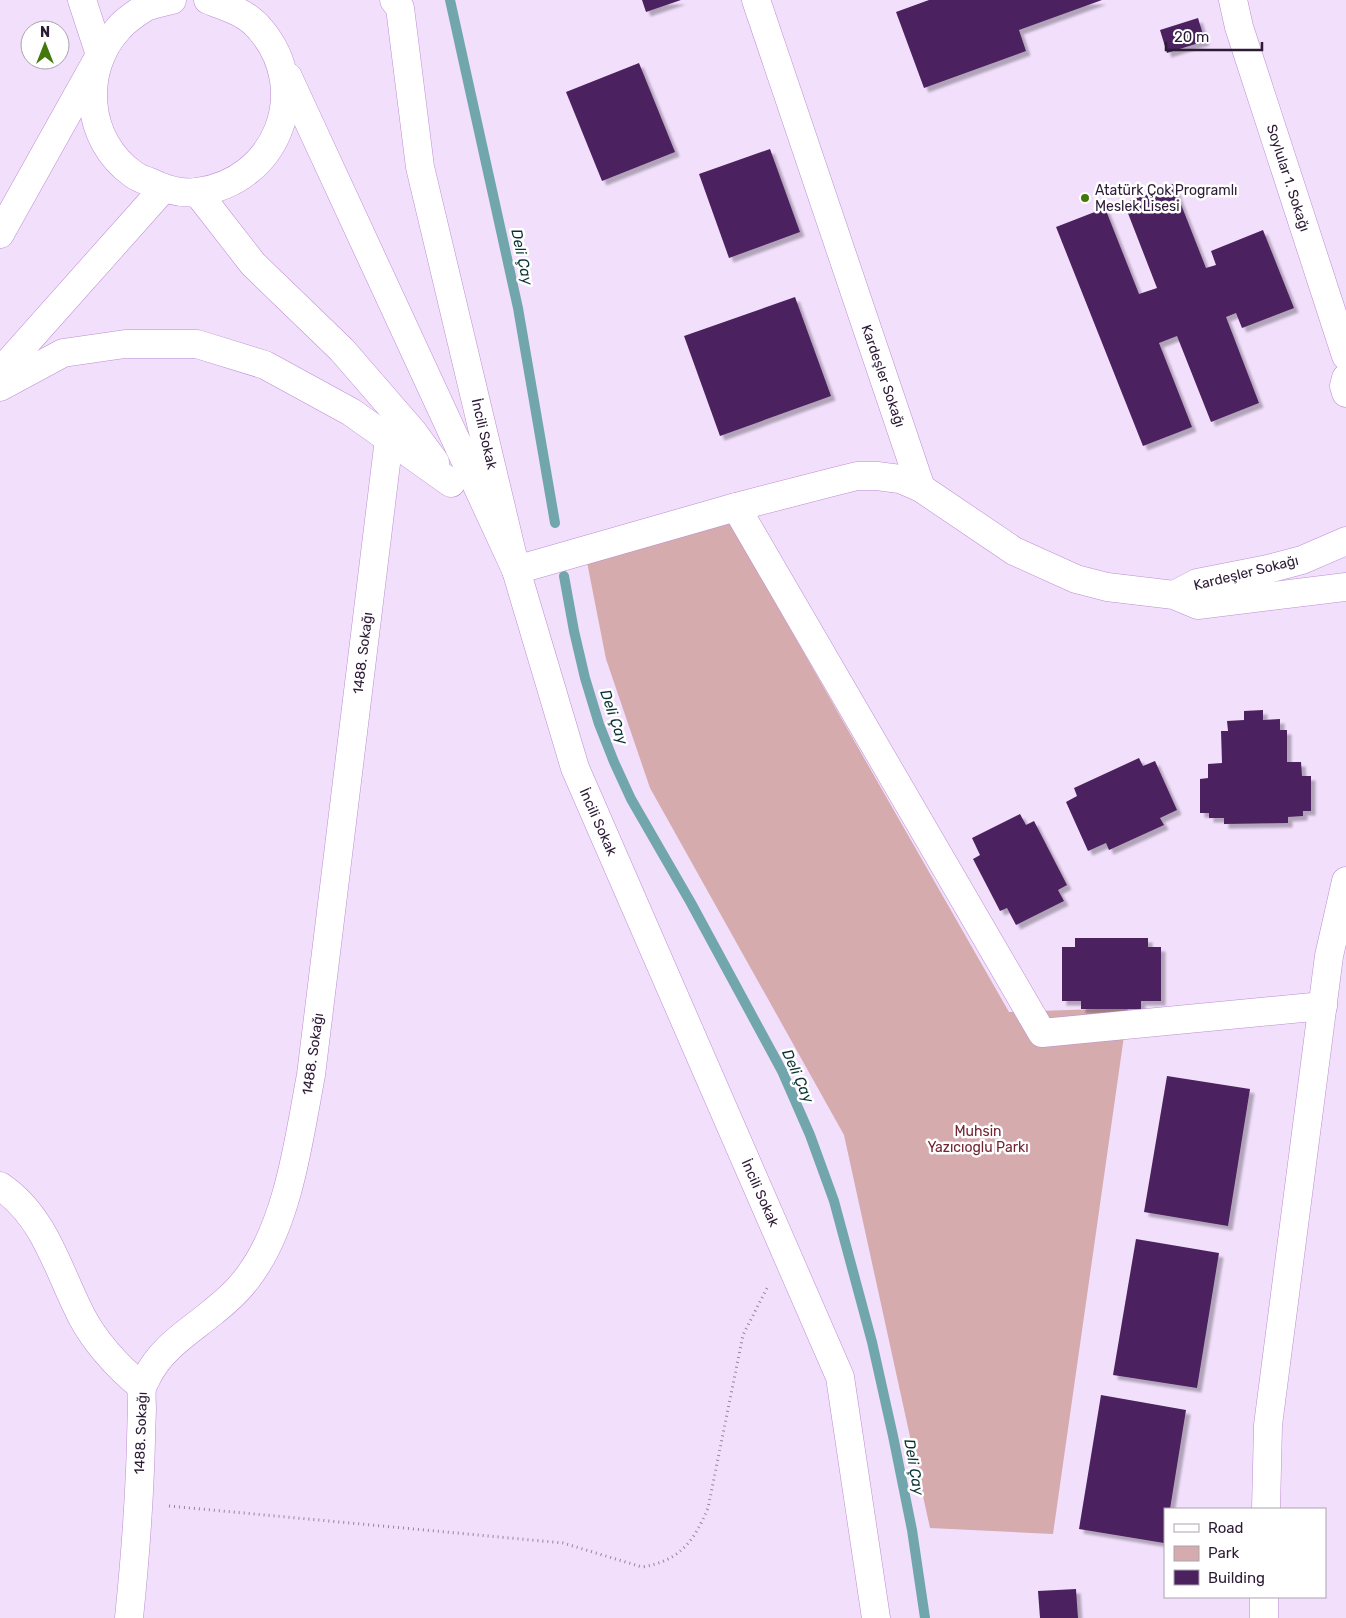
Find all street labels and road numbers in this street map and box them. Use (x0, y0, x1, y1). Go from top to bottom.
street label: Soylular 1. Sokağı (1263, 122, 1313, 234)
street label: Kardeşler Sokağı (857, 322, 909, 430)
street label: İncili Sokak (468, 397, 501, 472)
street label: Kardeşler Sokağı (1192, 552, 1300, 594)
street label: 1488. Sokağı (350, 611, 376, 695)
street label: İncili Sokak (576, 785, 621, 859)
street label: 1488. Sokağı (299, 1012, 327, 1096)
street label: İncili Sokak (738, 1156, 783, 1230)
street label: 1488. Sokağı (131, 1391, 151, 1475)

